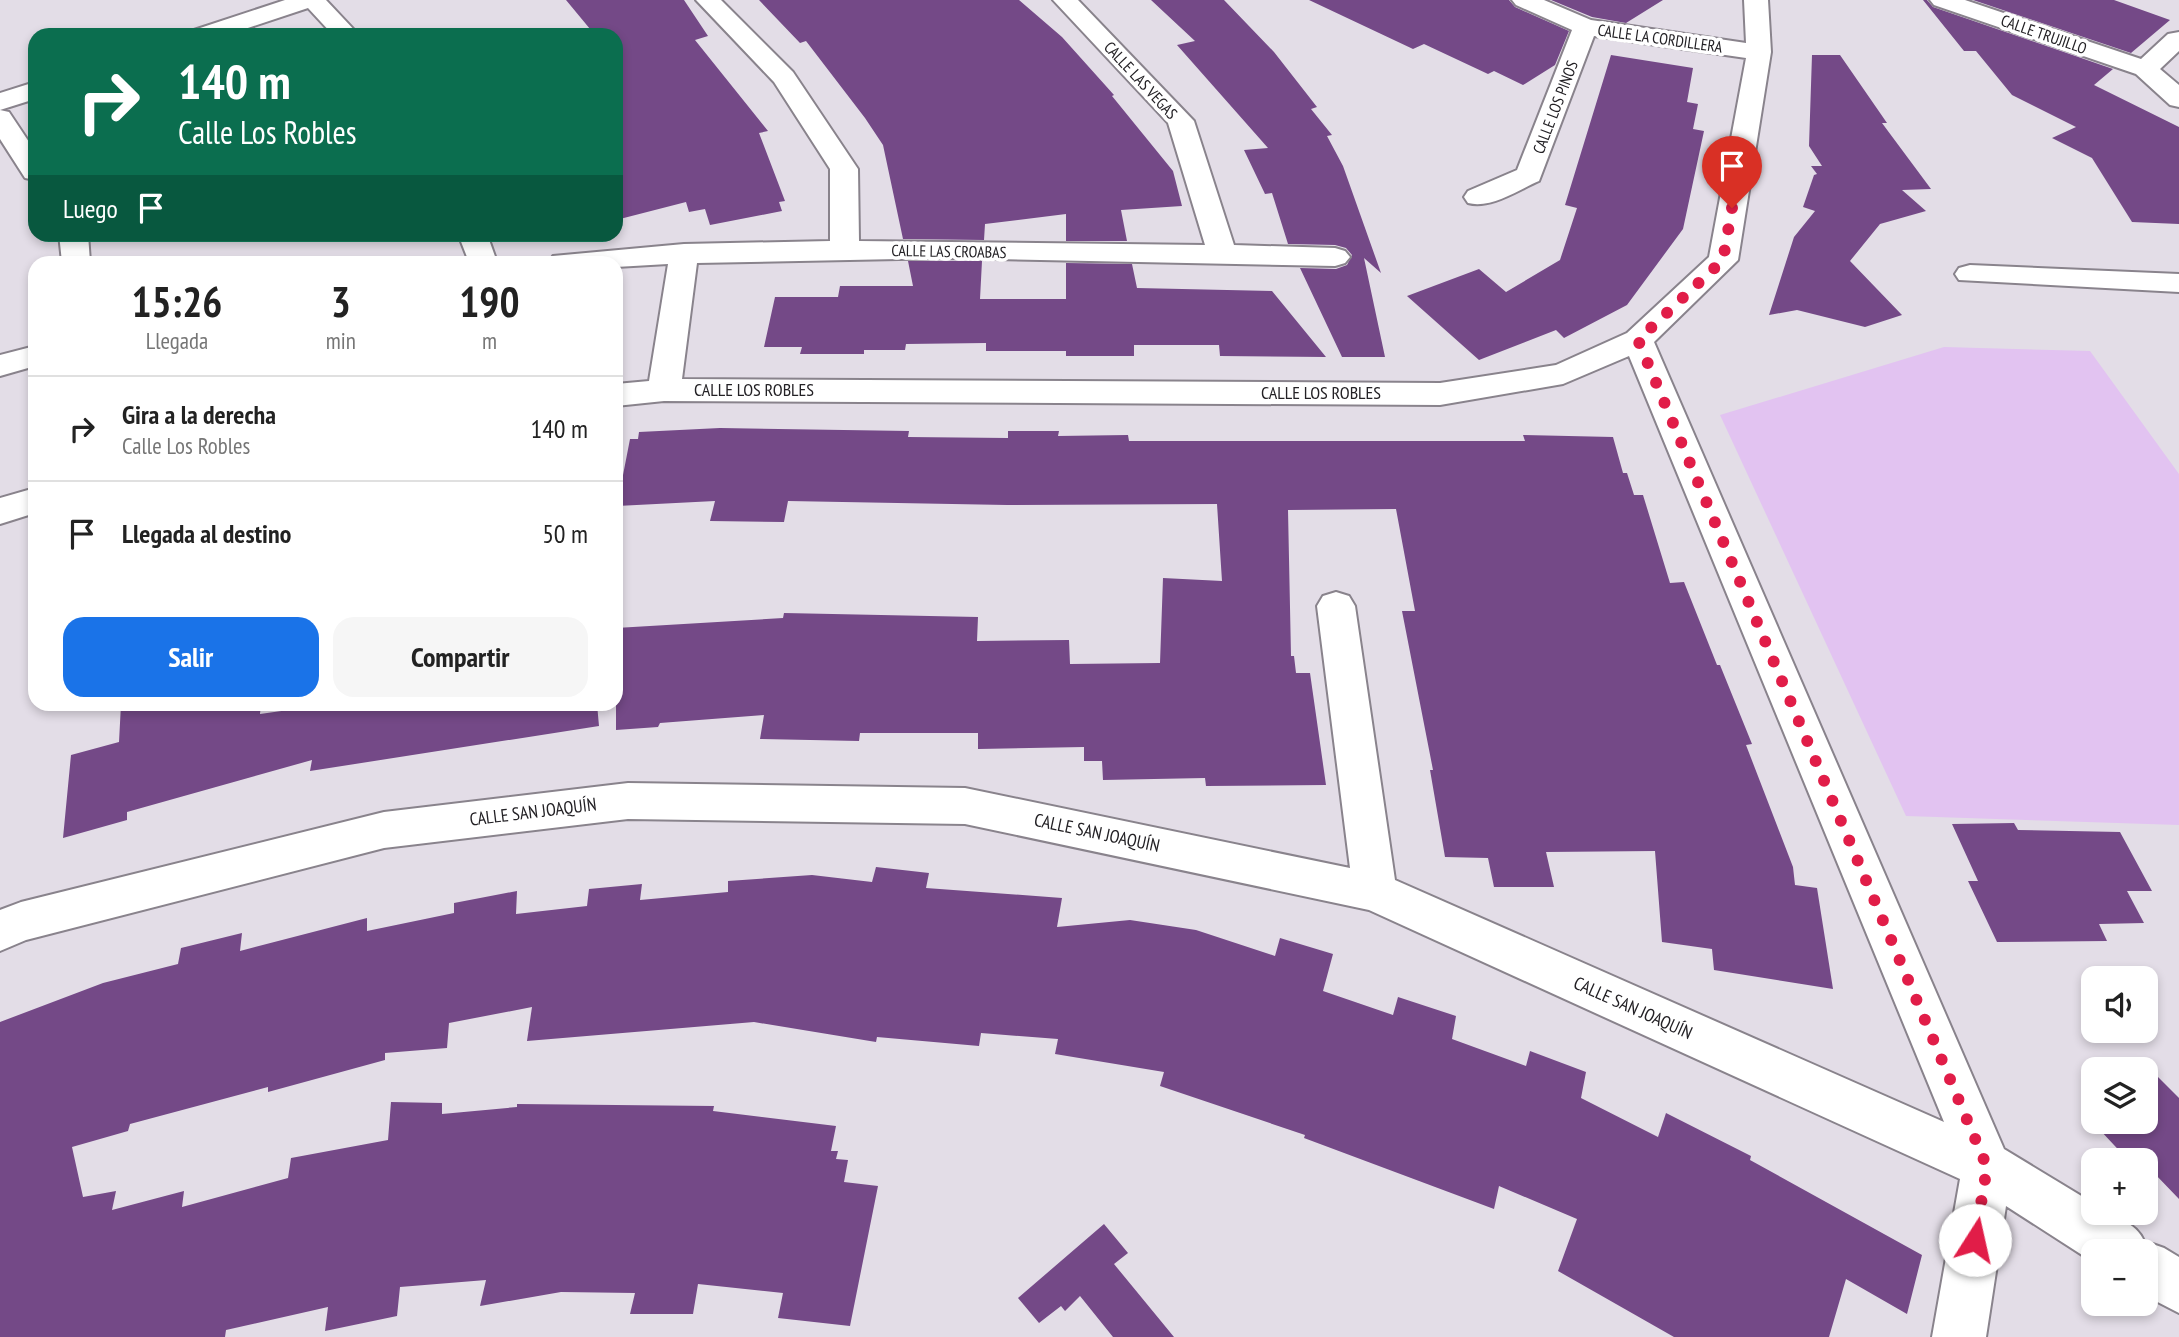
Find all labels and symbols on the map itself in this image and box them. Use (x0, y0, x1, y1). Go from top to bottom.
street label: CALLE TRUJILLO (1998, 10, 2090, 58)
street label: CALLE LA CORDILLERA (1596, 19, 1724, 57)
street label: CALLE LAS VEGAS (1100, 37, 1182, 123)
street label: CALLE LOS PINOS (1528, 58, 1582, 156)
pin (1702, 136, 1762, 208)
street label: CALLE LAS CROABAS (891, 240, 1007, 262)
street label: CALLE LOS ROBLES (694, 378, 814, 401)
street label: CALLE LOS ROBLES (1261, 381, 1381, 404)
street label: CALLE SAN JOAQUÍN (468, 792, 598, 831)
street label: CALLE SAN JOAQUÍN (1032, 808, 1162, 857)
street label: CALLE SAN JOAQUÍN (1570, 971, 1696, 1044)
position arrow (1938, 1203, 2012, 1277)

